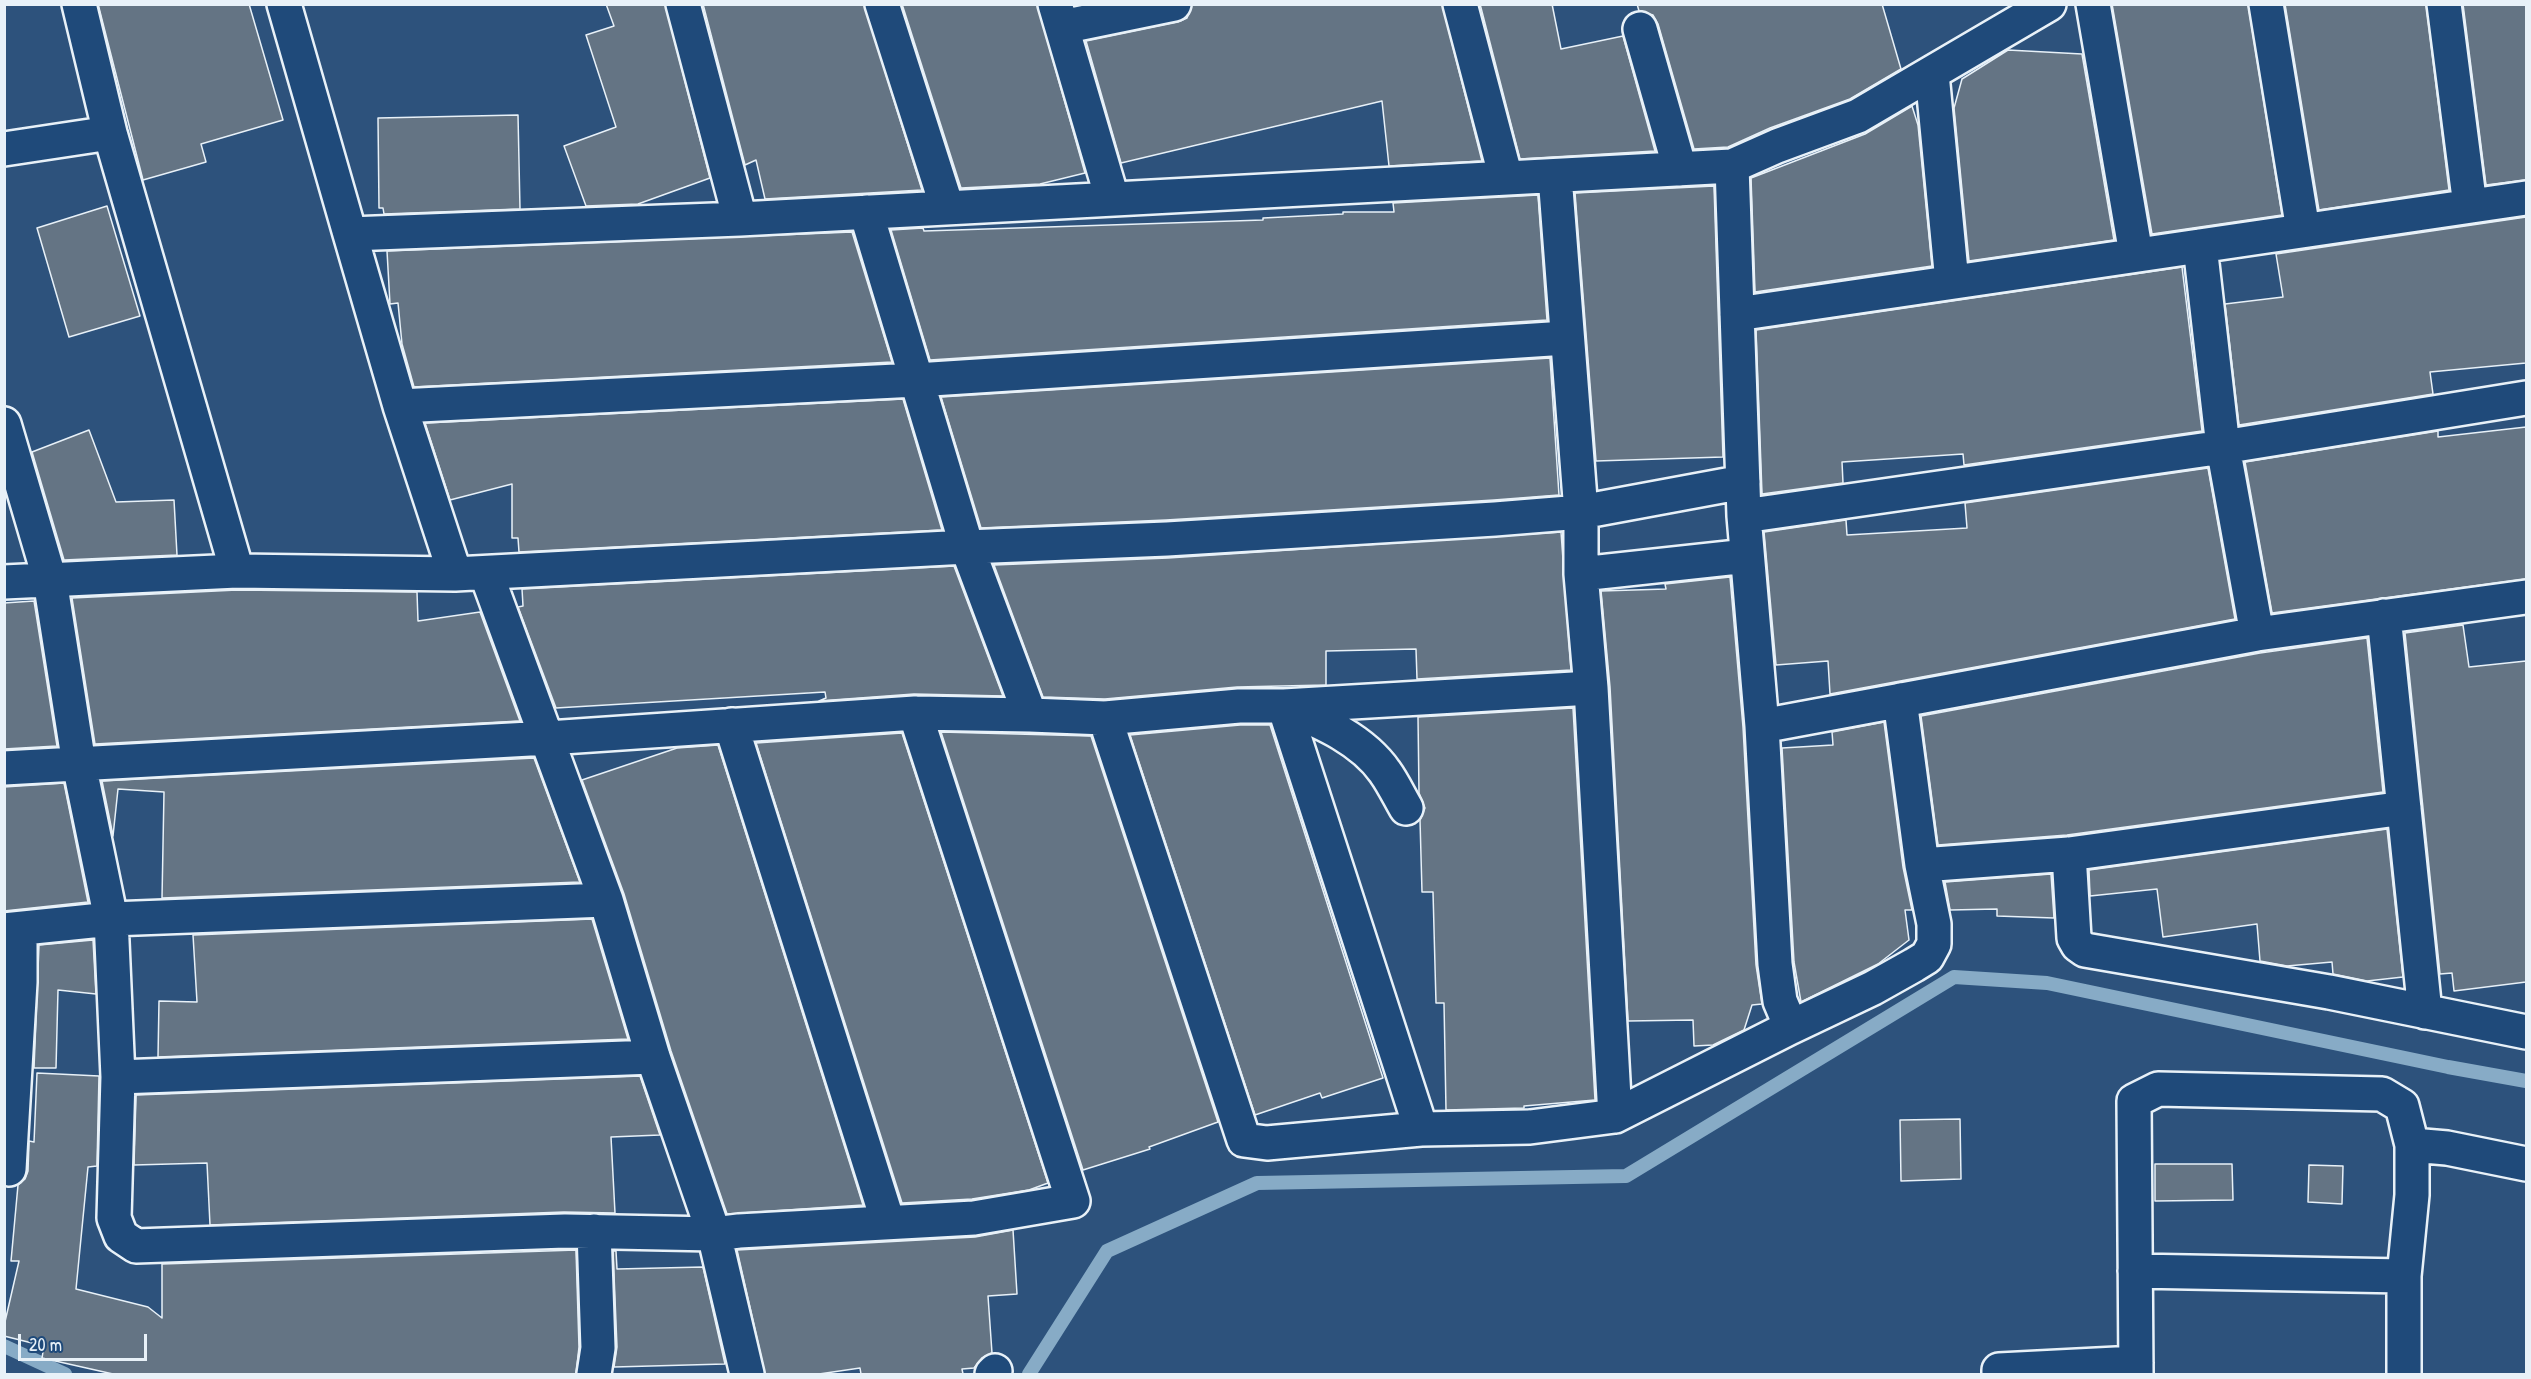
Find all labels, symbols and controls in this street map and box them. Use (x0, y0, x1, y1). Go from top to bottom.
scale bar (21, 1322, 150, 1360)
text: 20 m (29, 1332, 62, 1357)

